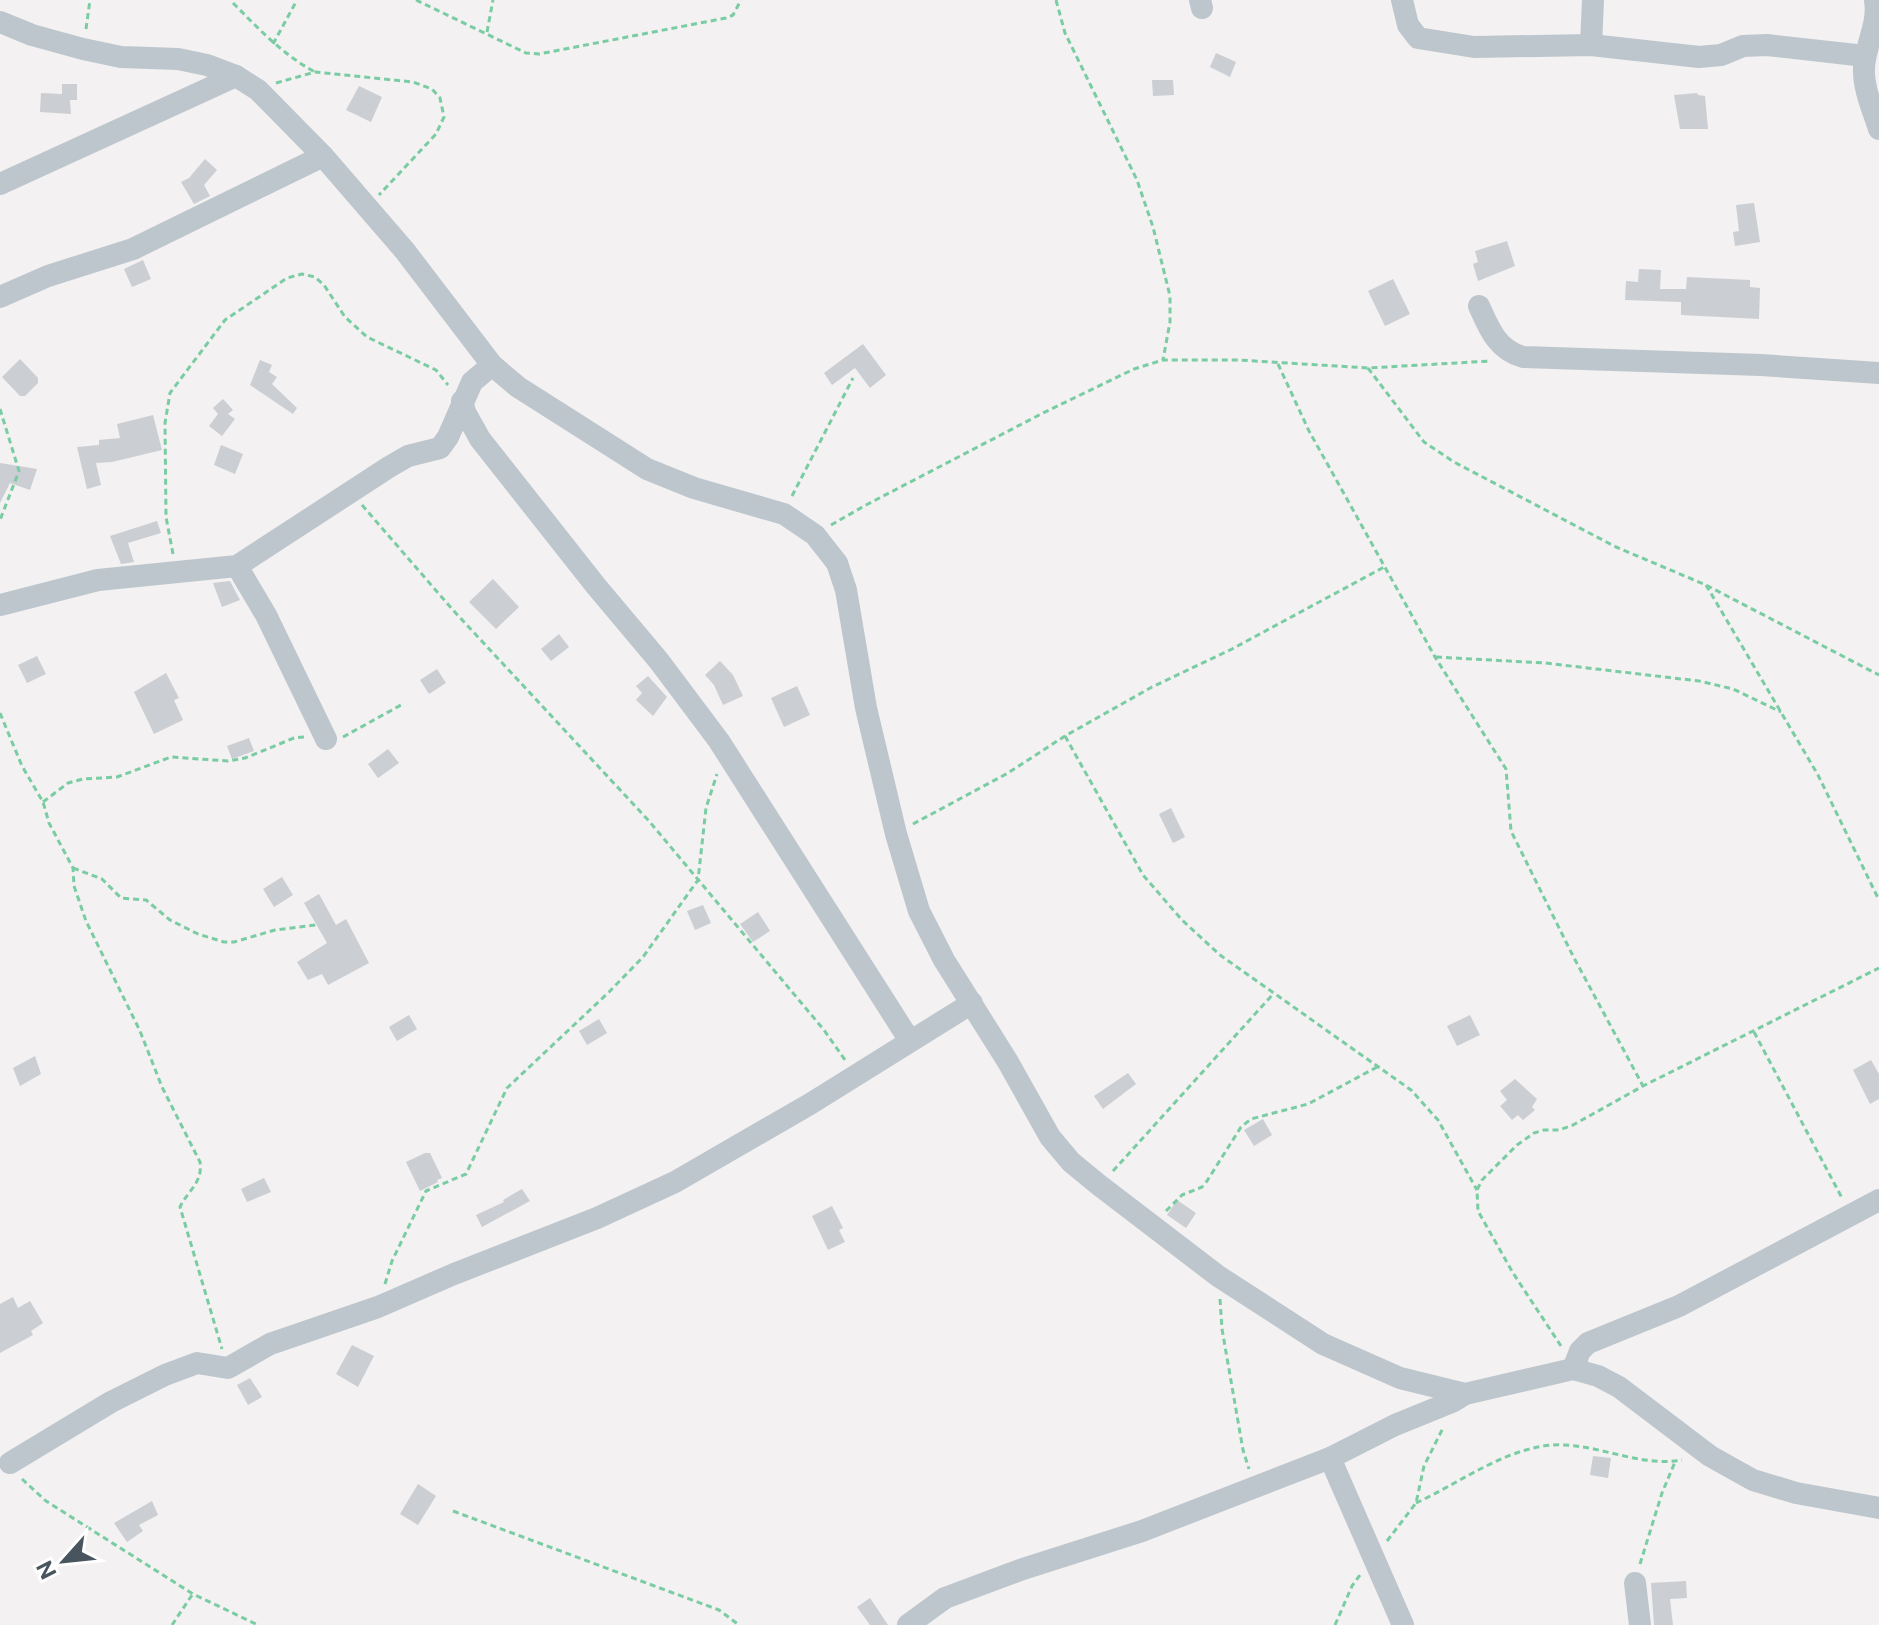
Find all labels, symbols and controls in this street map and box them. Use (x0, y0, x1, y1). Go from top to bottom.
north arrow (24, 1521, 104, 1601)
text: N (31, 1557, 62, 1584)

